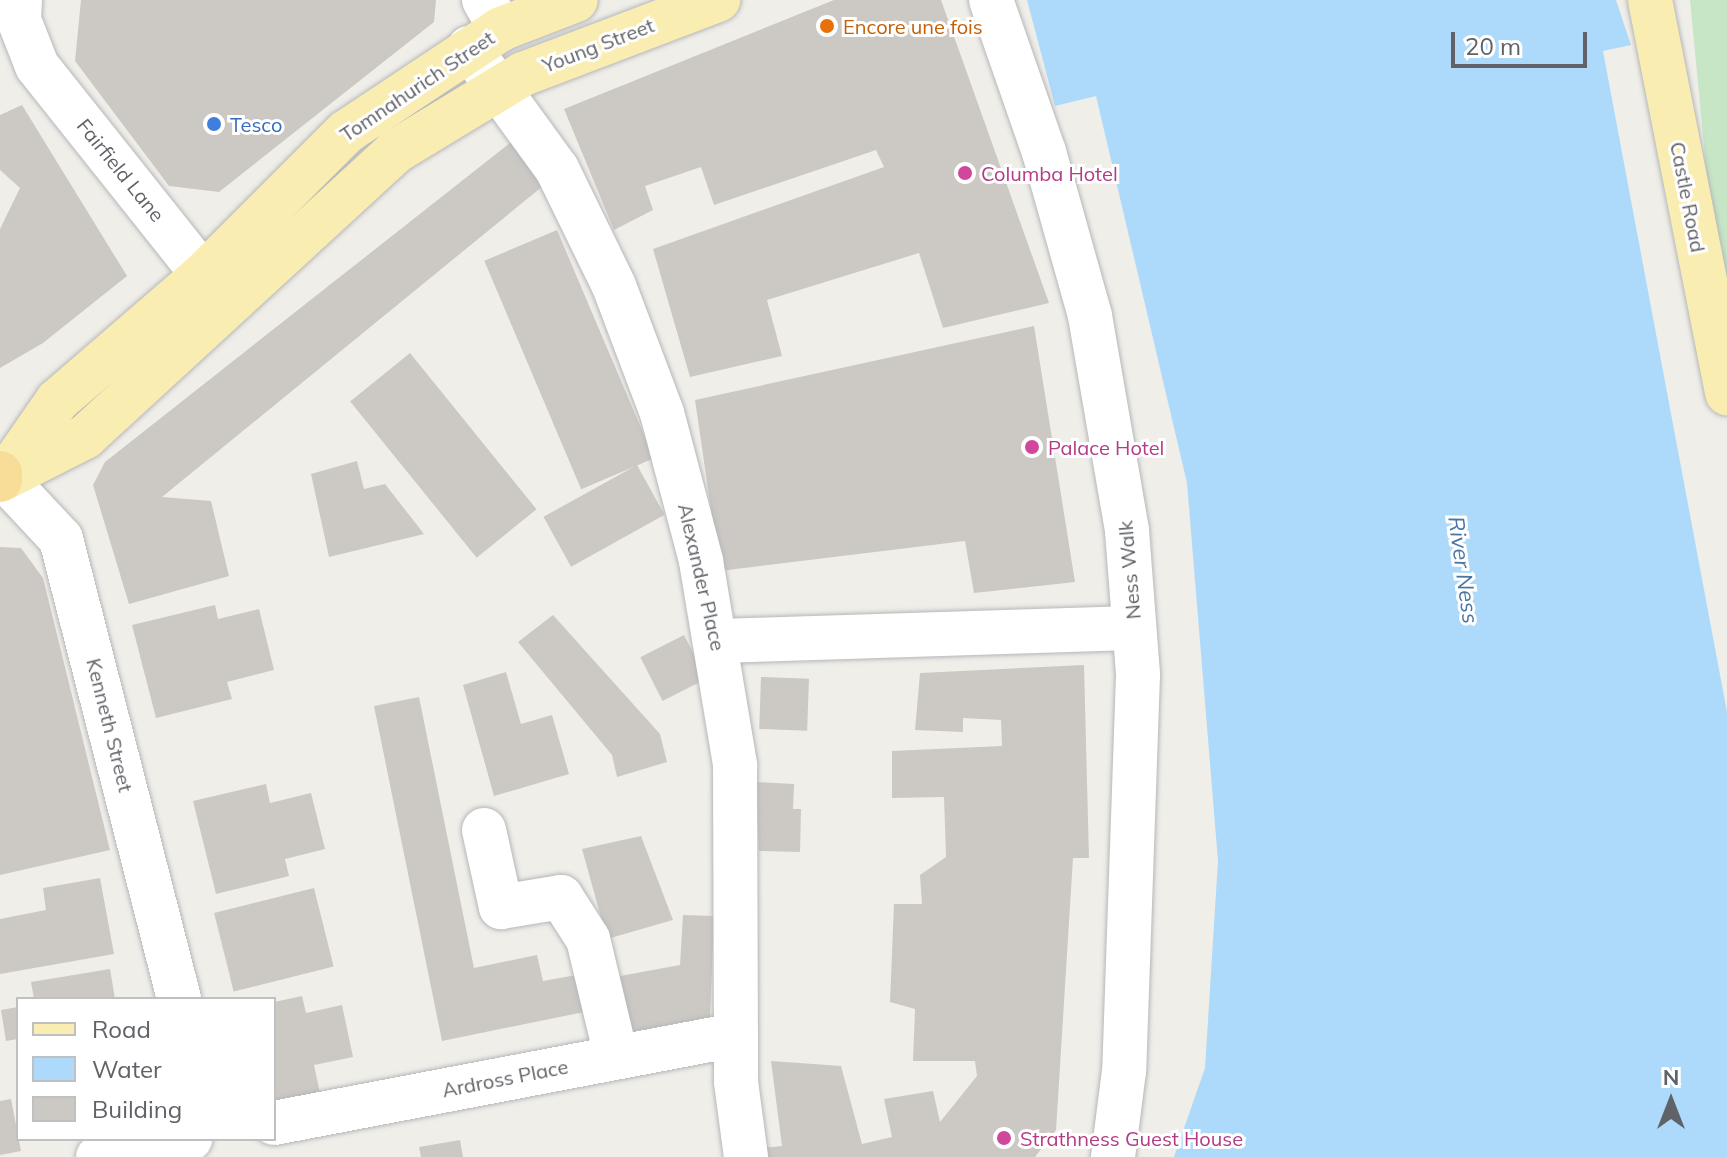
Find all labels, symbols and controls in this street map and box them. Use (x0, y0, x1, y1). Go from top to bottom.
street label: Young Street (539, 13, 657, 77)
place label: Encore une fois (843, 14, 983, 38)
scale bar (1455, 16, 1591, 66)
marker: Encore une fois (818, 17, 836, 35)
street label: Tomnahurich Street (335, 26, 499, 146)
text: 20 m (1465, 31, 1521, 61)
place label: Tesco (230, 112, 282, 136)
street label: Fairfield Lane (72, 114, 170, 226)
marker: Tesco (205, 115, 223, 133)
street label: Castle Road (1666, 140, 1710, 254)
place label: Columba Hotel (981, 161, 1118, 185)
marker: Columba Hotel (956, 164, 974, 182)
place label: Palace Hotel (1048, 435, 1164, 459)
marker: Palace Hotel (1023, 438, 1041, 456)
street label: Alexander Place (673, 501, 731, 653)
water label: River Ness (1442, 515, 1484, 625)
street label: Ness Walk (1113, 520, 1145, 620)
street label: Kenneth Street (82, 656, 138, 794)
legend (16, 997, 276, 1141)
text: Road (92, 1014, 151, 1044)
text: Water (92, 1054, 162, 1084)
street label: Ardross Place (440, 1054, 570, 1102)
north arrow (1631, 1061, 1711, 1141)
text: N (1663, 1063, 1679, 1091)
text: Building (92, 1094, 182, 1124)
place label: Strathness Guest House (1020, 1126, 1243, 1150)
marker: Strathness Guest House (995, 1129, 1013, 1147)

